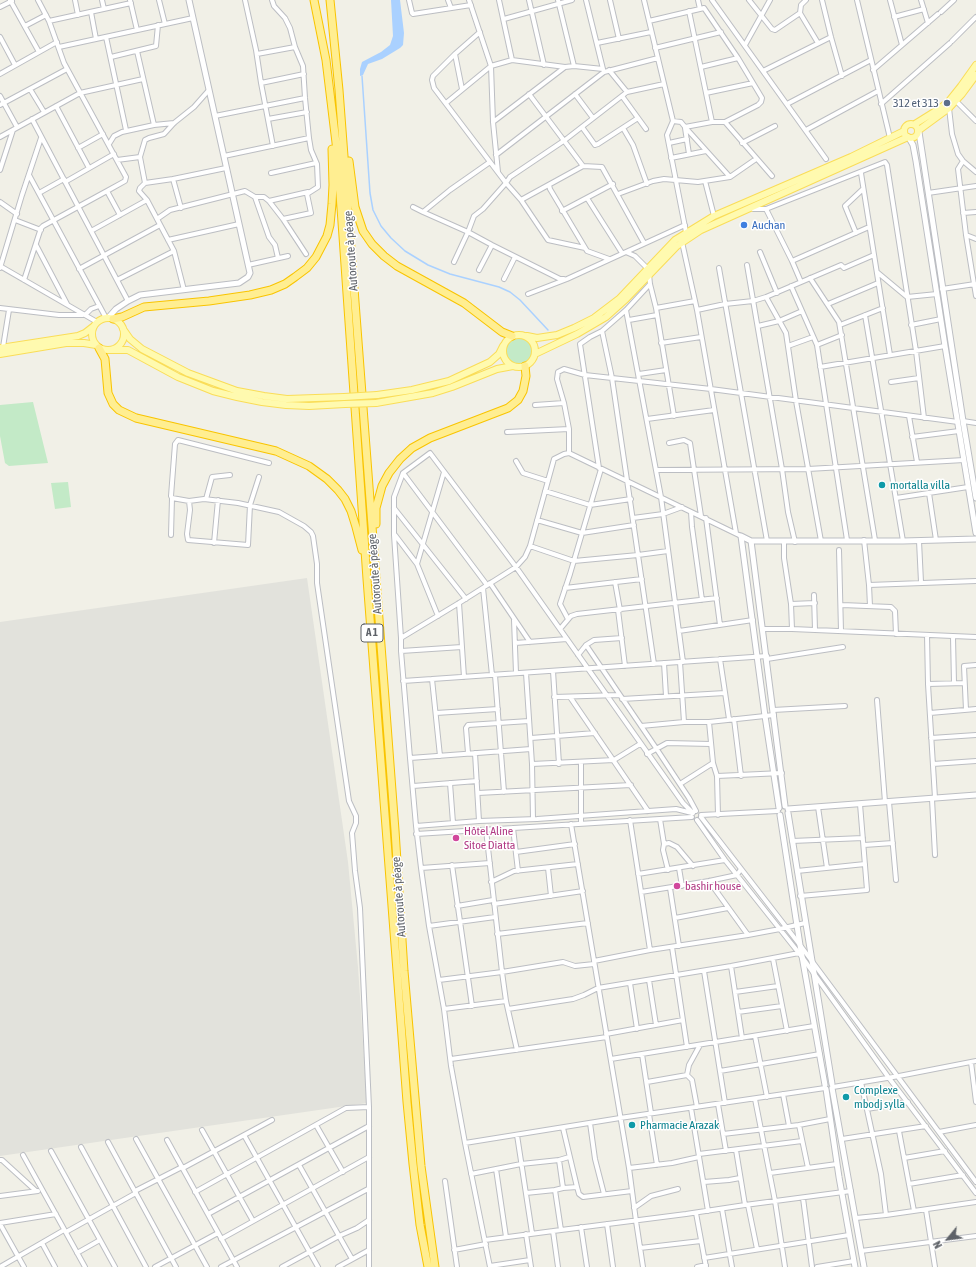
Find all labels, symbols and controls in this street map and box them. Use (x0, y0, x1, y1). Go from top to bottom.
place label: 312 et 313 (893, 96, 939, 110)
marker: 312 et 313 (942, 98, 952, 108)
street label: Autoroute à péage (341, 210, 361, 292)
place label: Auchan (752, 218, 785, 232)
marker: Auchan (739, 220, 749, 230)
place label: mortalla villa (890, 478, 950, 492)
marker: mortalla villa (877, 480, 887, 490)
street label: Autoroute à péage (365, 533, 385, 615)
road number: A 1 (361, 624, 383, 642)
place label: Hôtel Aline Sitoe Diatta (464, 824, 515, 852)
marker: Hôtel Aline Sitoe Diatta (451, 833, 461, 843)
street label: Autoroute à péage (389, 856, 409, 938)
place label: bashir house (685, 879, 741, 893)
marker: bashir house (672, 881, 682, 891)
place label: Complexe mbodj sylla (854, 1083, 905, 1111)
marker: Complexe mbodj sylla (841, 1092, 851, 1102)
place label: Pharmacie Arazak (640, 1118, 719, 1132)
marker: Pharmacie Arazak (627, 1120, 637, 1130)
north arrow (928, 1219, 968, 1259)
text: N (931, 1239, 944, 1251)

